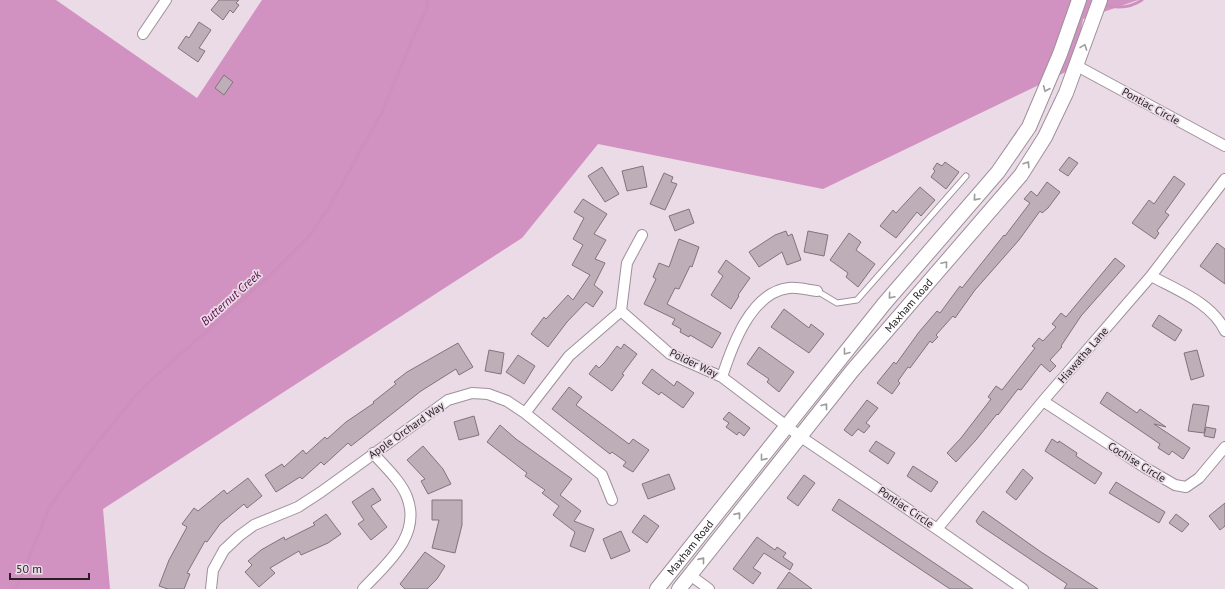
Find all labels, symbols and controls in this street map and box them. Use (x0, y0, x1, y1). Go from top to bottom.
one-way arrow (1079, 44, 1088, 51)
street label: Pontiac Circle (1120, 84, 1183, 128)
one-way arrow (1043, 85, 1051, 93)
one-way arrow (1023, 161, 1030, 168)
one-way arrow (973, 193, 980, 201)
one-way arrow (940, 261, 947, 269)
water label: Butternut Creek (198, 266, 264, 329)
street label: Maxham Road (882, 276, 936, 335)
one-way arrow (889, 292, 896, 299)
street label: Hiawatha Lane (1055, 324, 1112, 386)
street label: Polder Way (668, 345, 721, 381)
one-way arrow (844, 348, 851, 355)
street label: Apple Orchard Way (365, 398, 447, 461)
one-way arrow (820, 404, 827, 411)
street label: Cochise Circle (1105, 439, 1169, 486)
one-way arrow (761, 453, 768, 460)
street label: Pontiac Circle (875, 483, 937, 531)
one-way arrow (734, 512, 741, 519)
street label: Maxham Road (664, 517, 716, 578)
scale bar (10, 555, 89, 581)
one-way arrow (697, 557, 704, 565)
text: 50 m (16, 561, 42, 576)

